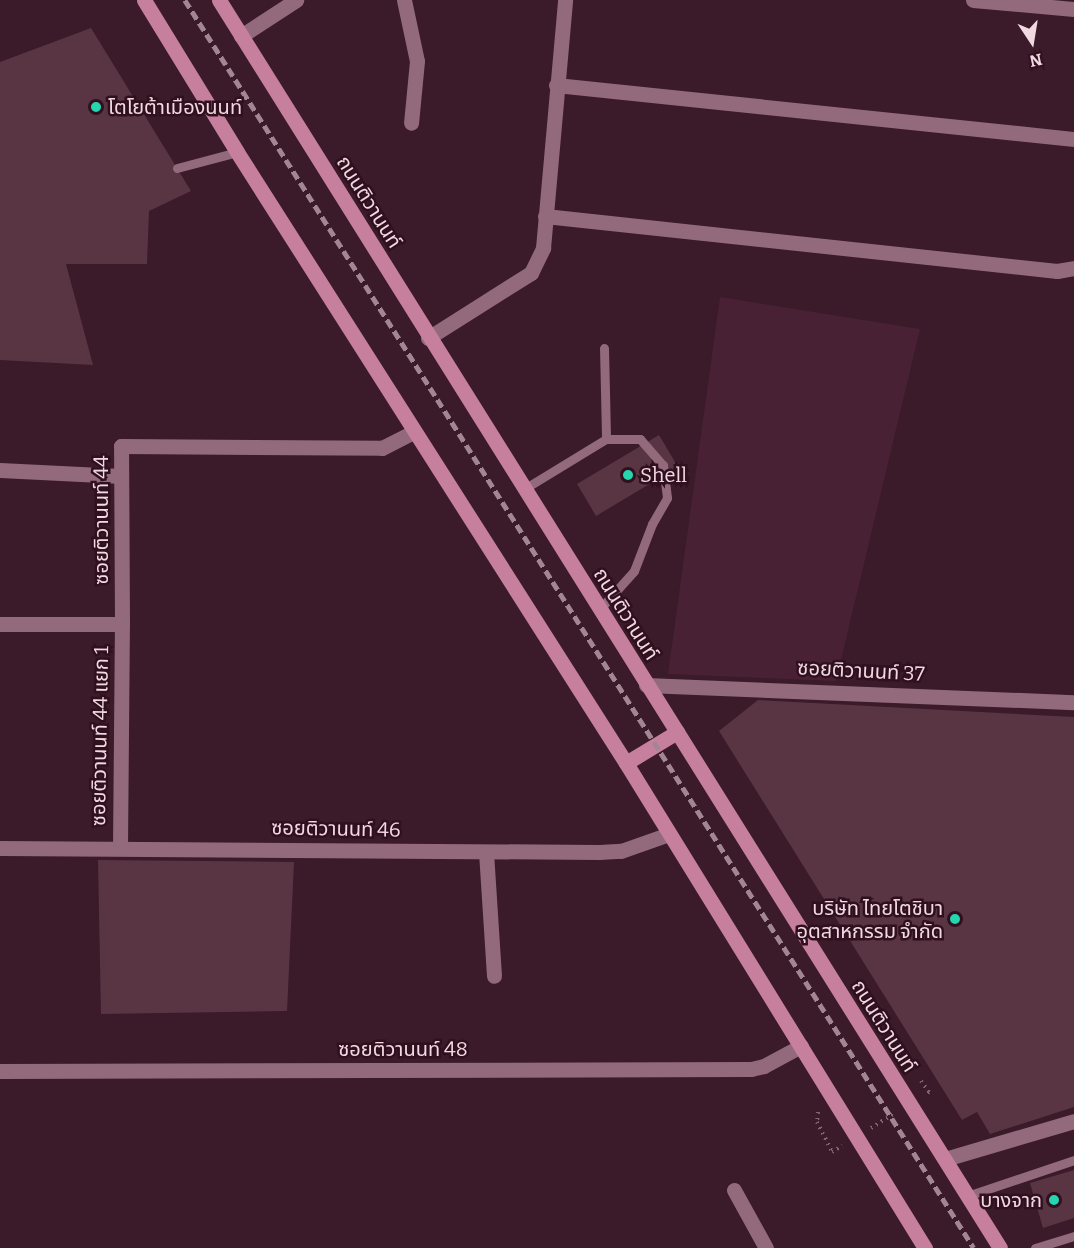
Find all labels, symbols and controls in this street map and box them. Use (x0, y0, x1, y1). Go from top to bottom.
north arrow (1002, 12, 1062, 72)
text: N (1028, 50, 1044, 71)
place label: โตโยต้าเมืองนนท์ (108, 95, 242, 119)
marker: โตโยต้าเมืองนนท์ (89, 100, 103, 114)
street label: ถนนติวานนท์ (331, 152, 407, 252)
street label: ซอยติวานนท์ 44 (89, 455, 113, 585)
place label: Shell (640, 463, 687, 487)
marker: Shell (621, 468, 635, 482)
street label: ถนนติวานนท์ (588, 564, 664, 664)
street label: ซอยติวานนท์ 44 แยก 1 (86, 646, 114, 826)
street label: ซอยติวานนท์ 37 (797, 656, 925, 686)
street label: ซอยติวานนท์ 46 (271, 816, 401, 842)
place label: บริษัท ไทยโตชิบา อุตสาหกรรม จำกัด (797, 896, 943, 943)
marker: บริษัท ไทยโตชิบา อุตสาหกรรม จำกัด (948, 912, 962, 926)
street label: ถนนติวานนท์ (846, 976, 922, 1076)
street label: ซอยติวานนท์ 48 (338, 1037, 468, 1061)
place label: บางจาก (980, 1188, 1042, 1212)
marker: บางจาก (1047, 1193, 1061, 1207)

